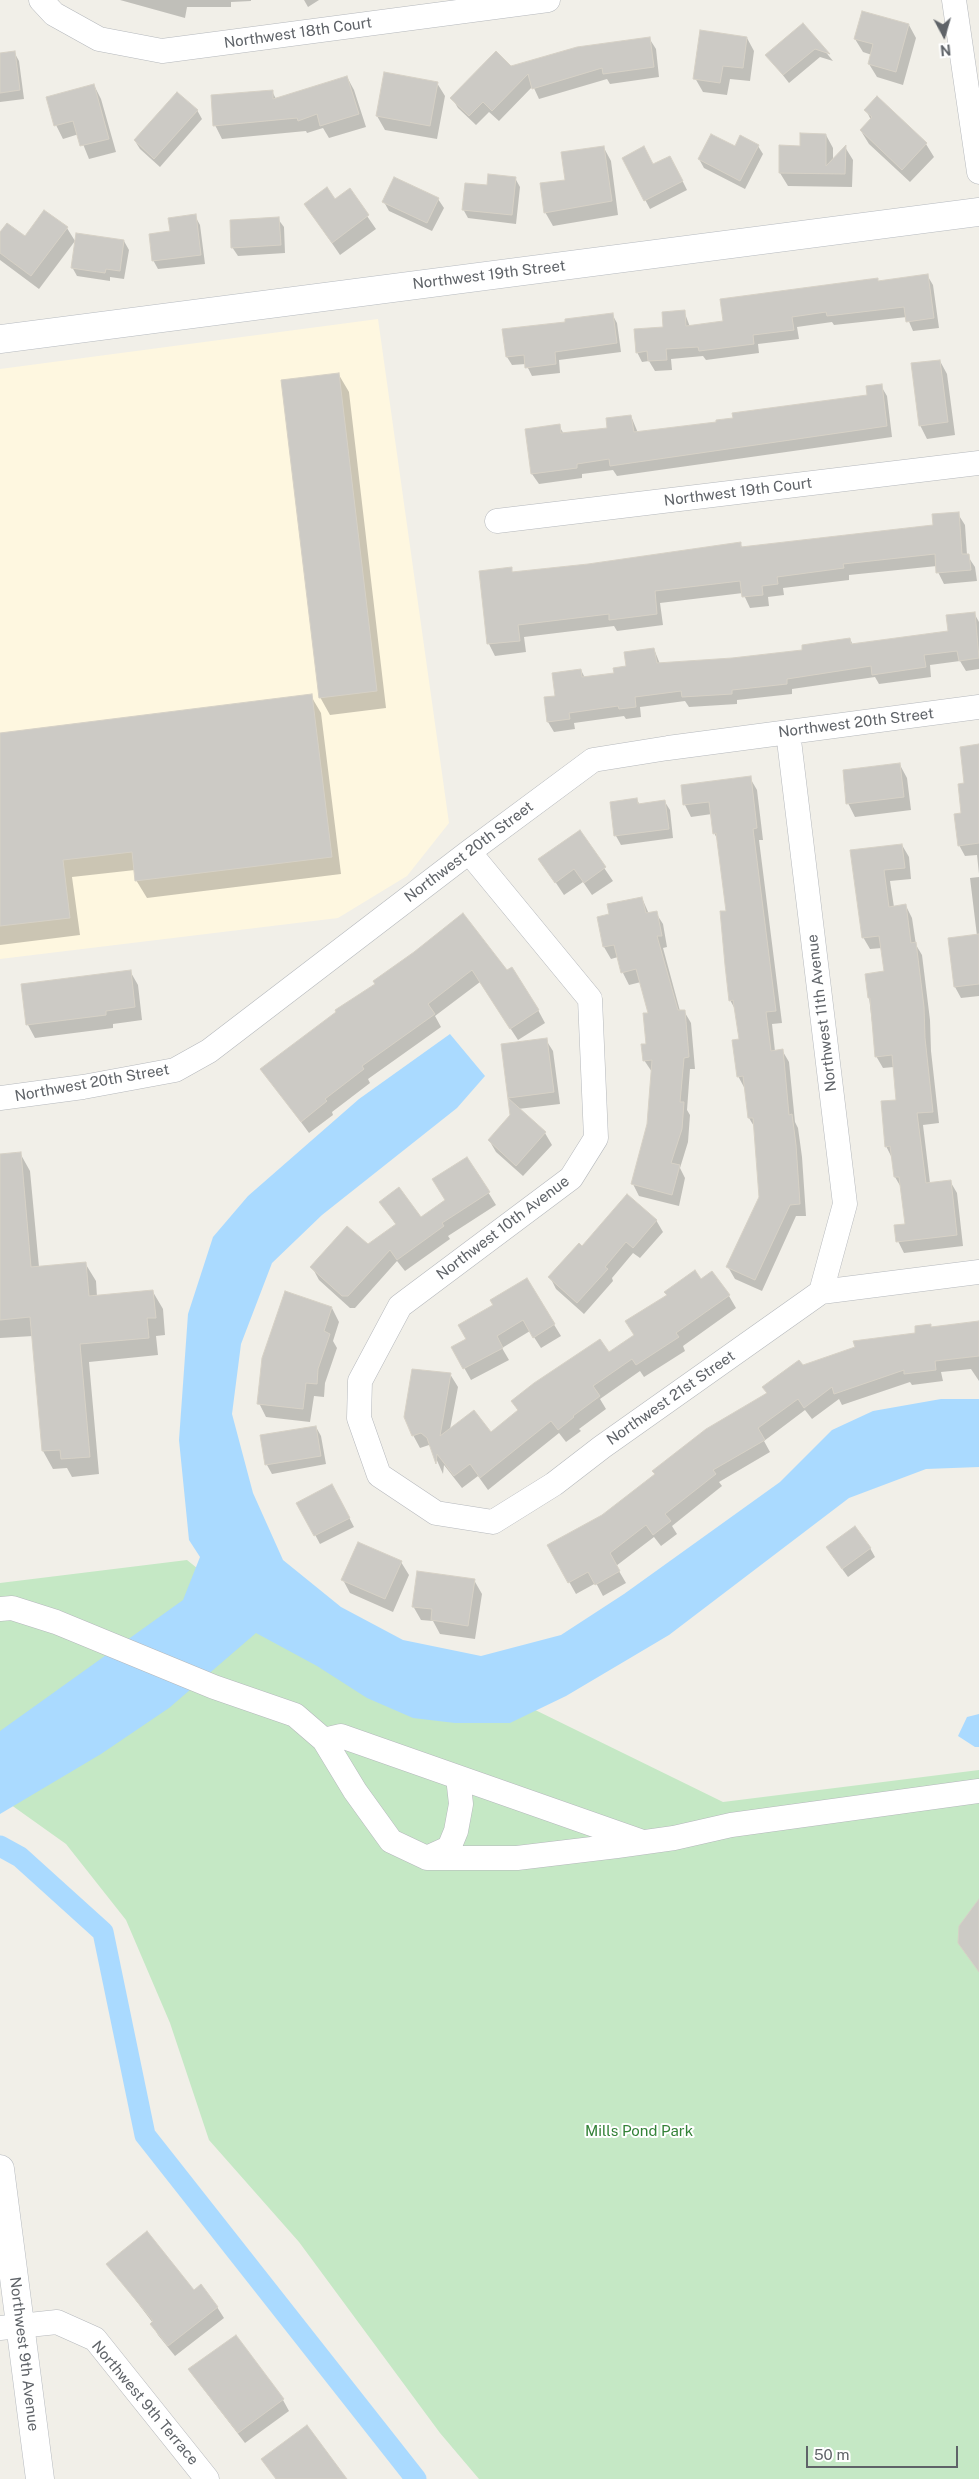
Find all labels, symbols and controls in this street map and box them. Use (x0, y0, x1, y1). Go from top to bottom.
north arrow (919, 10, 969, 60)
street label: Northwest 18th Court (223, 14, 373, 52)
text: N (939, 41, 952, 58)
street label: Northwest 19th Street (412, 257, 566, 293)
street label: Northwest 19th Court (663, 474, 813, 510)
street label: Northwest 20th Street (777, 705, 935, 741)
street label: Northwest 20th Street (401, 798, 537, 906)
street label: Northwest 11th Avenue (803, 933, 841, 1093)
street label: Northwest 20th Street (13, 1061, 171, 1105)
street label: Northwest 10th Avenue (433, 1172, 573, 1284)
street label: Northwest 21st Street (603, 1347, 739, 1449)
park label: Mills Pond Park (585, 2122, 693, 2140)
street label: Northwest 9th Avenue (6, 2276, 42, 2432)
street label: Northwest 9th Terrace (88, 2337, 202, 2469)
scale bar (809, 2436, 962, 2468)
text: 50 m (814, 2446, 849, 2463)

